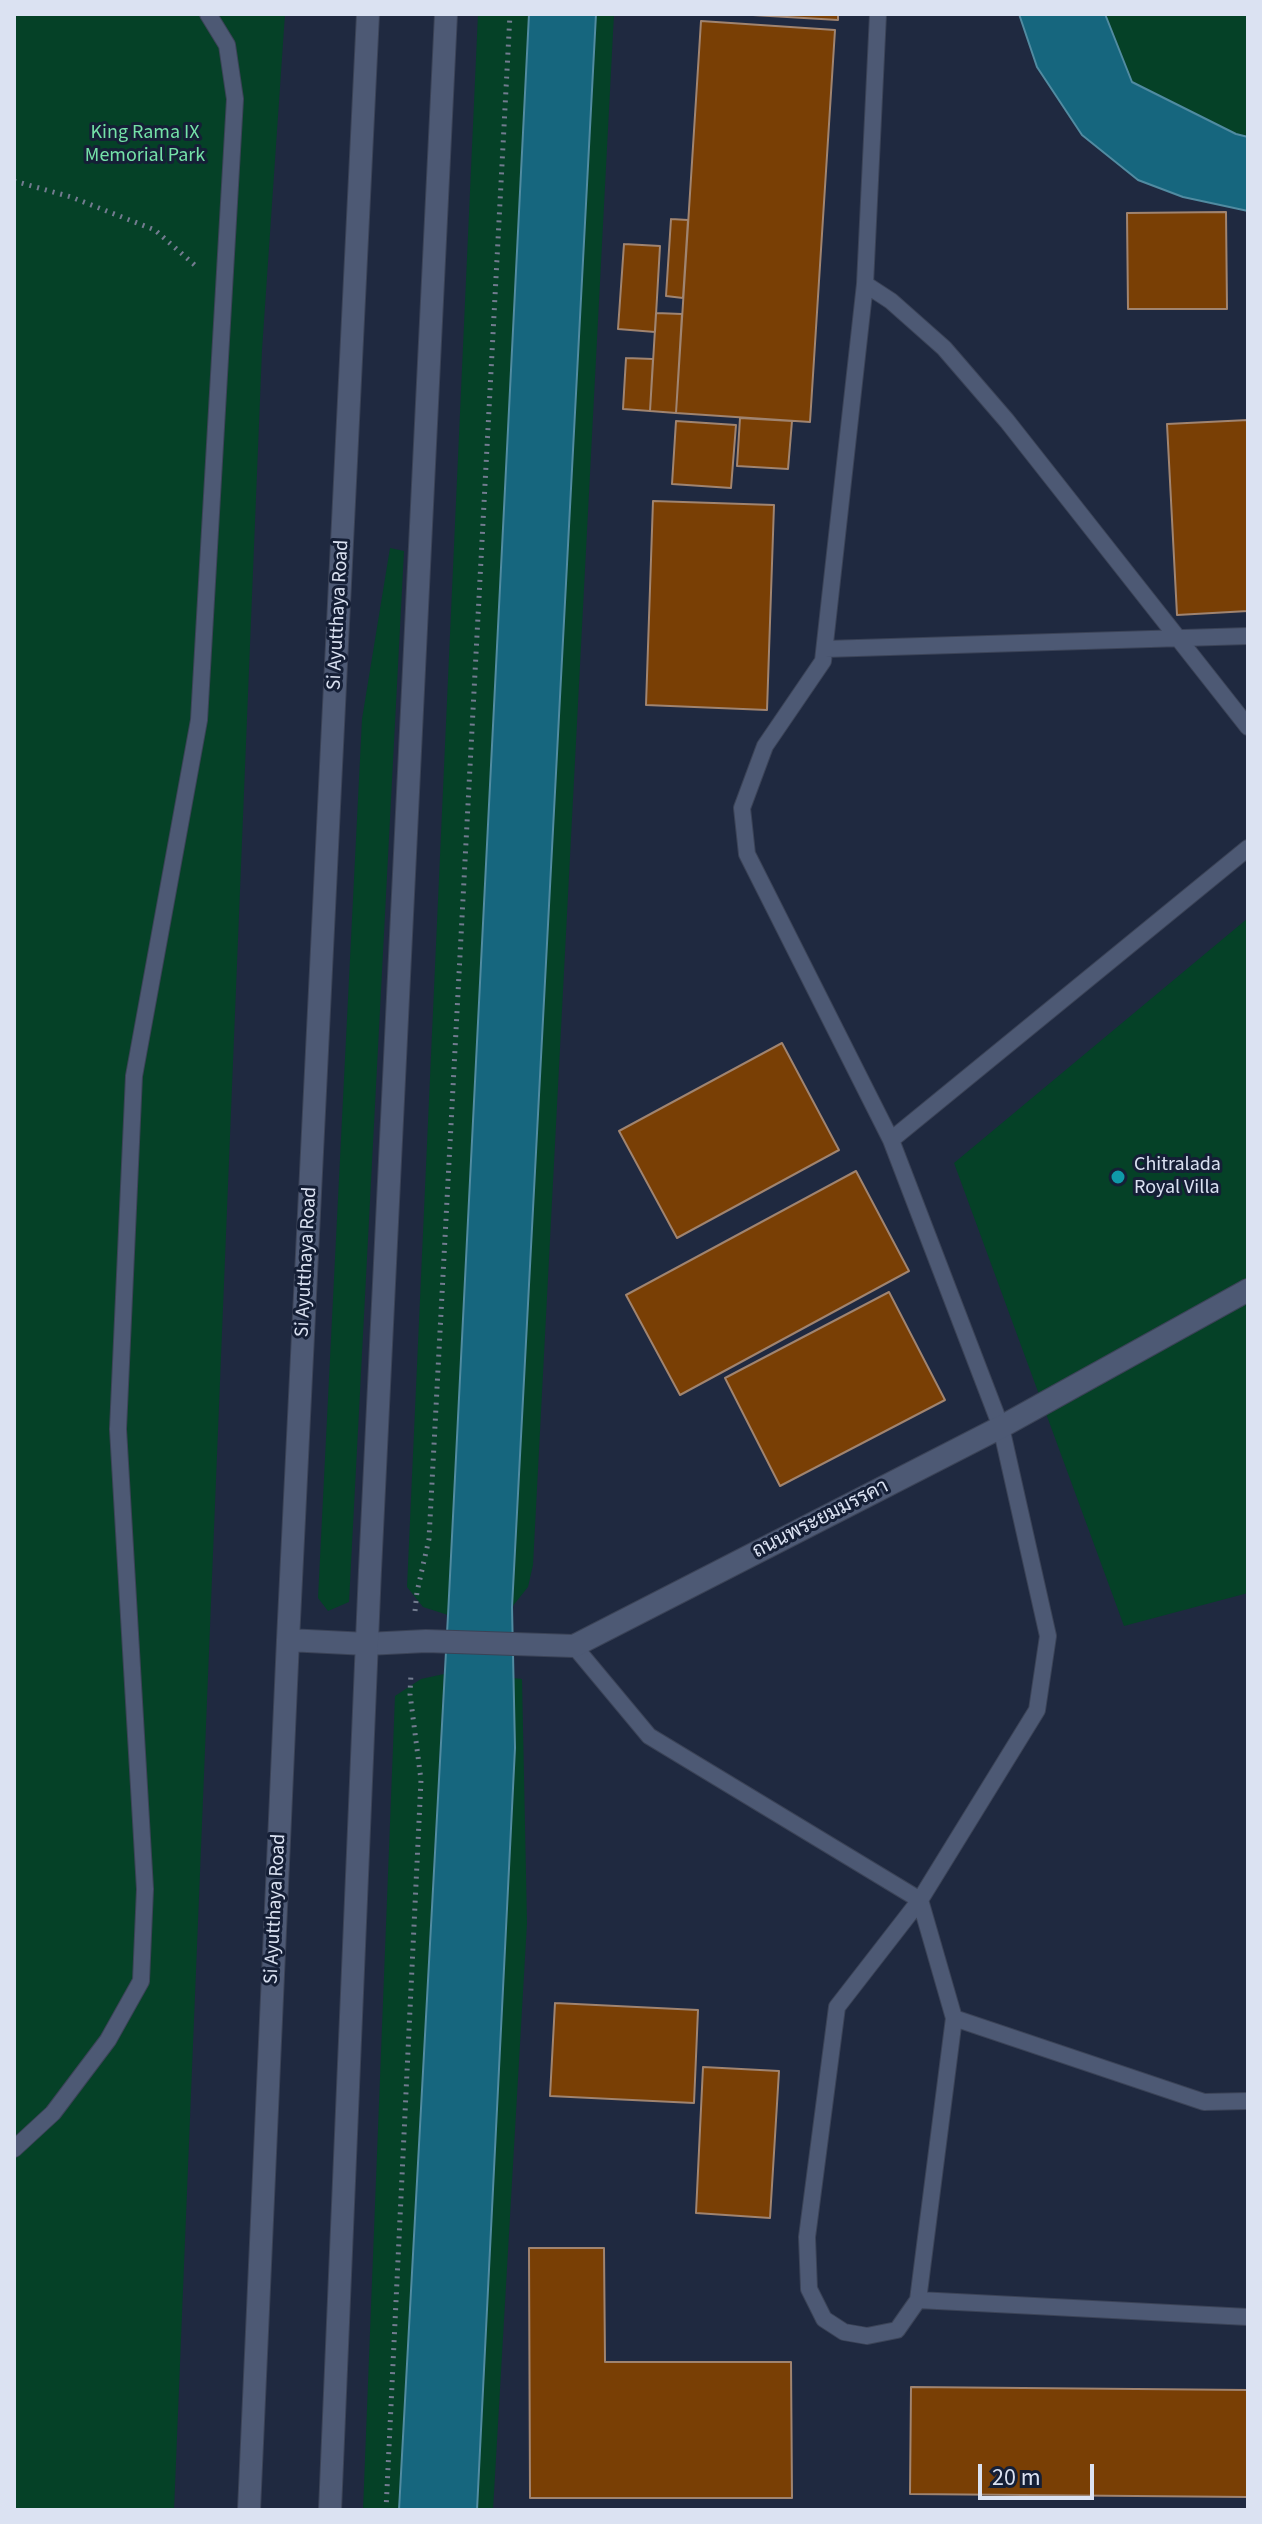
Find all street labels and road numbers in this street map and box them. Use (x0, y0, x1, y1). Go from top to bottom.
street label: Si Ayutthaya Road (323, 539, 355, 691)
street label: Si Ayutthaya Road (291, 1186, 323, 1338)
street label: ถนนพระยมมรรคา (749, 1475, 893, 1565)
street label: Si Ayutthaya Road (260, 1833, 292, 1985)

